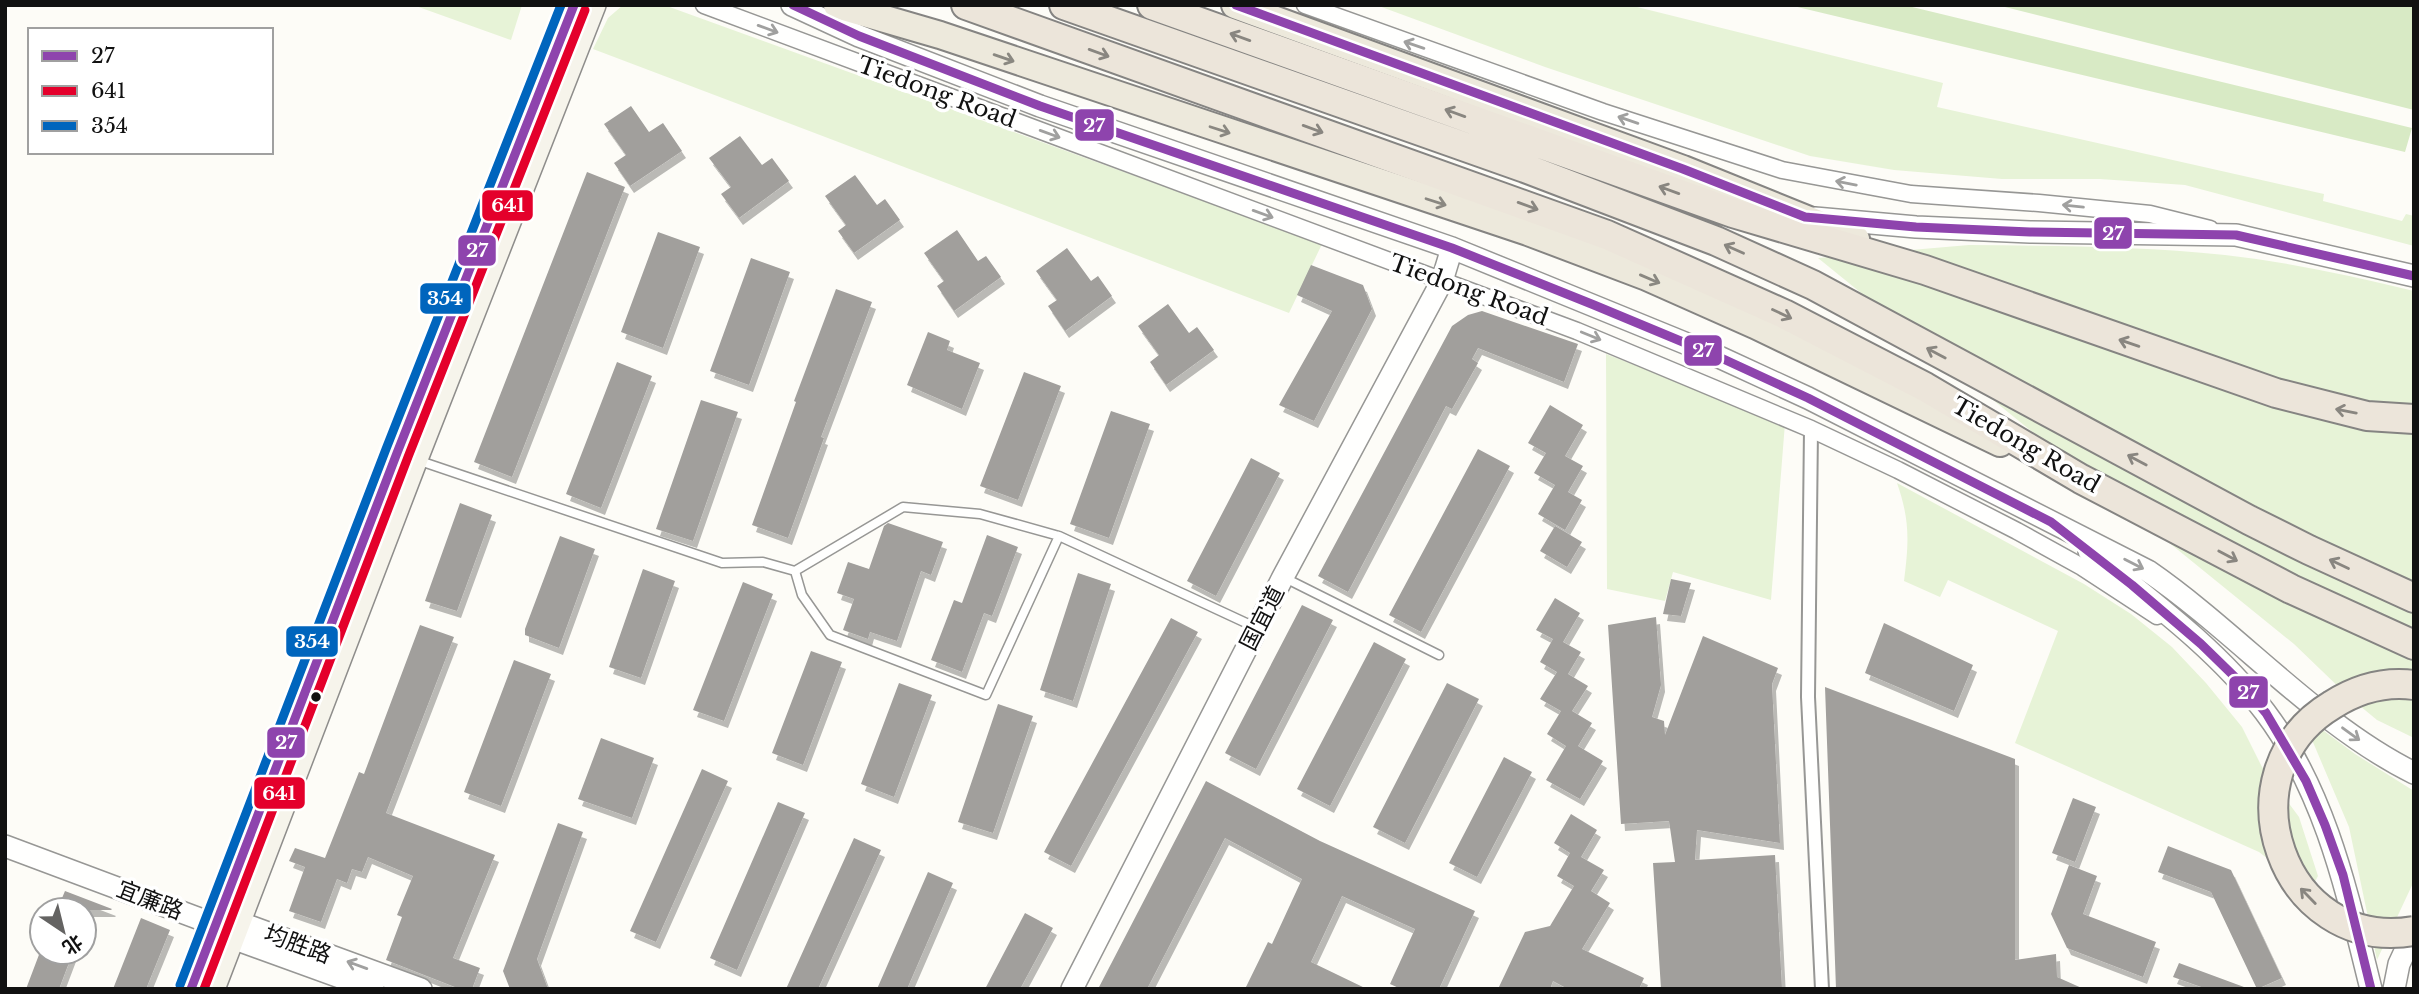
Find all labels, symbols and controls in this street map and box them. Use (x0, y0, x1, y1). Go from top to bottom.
one-way arrow (757, 24, 779, 36)
legend (28, 28, 273, 154)
one-way arrow (1230, 29, 1252, 42)
one-way arrow (1403, 38, 1425, 50)
text: 27 (91, 43, 115, 69)
one-way arrow (1088, 48, 1110, 60)
street label: Tiedong Road (854, 50, 1020, 134)
one-way arrow (993, 53, 1015, 65)
text: 641 (91, 78, 126, 104)
one-way arrow (1444, 106, 1466, 118)
line badge: 27 (1074, 108, 1115, 142)
text: 354 (91, 113, 128, 139)
one-way arrow (1618, 113, 1640, 125)
text: 27 (1083, 114, 1106, 137)
one-way arrow (1209, 124, 1231, 137)
one-way arrow (1302, 124, 1324, 136)
one-way arrow (1039, 129, 1061, 142)
one-way arrow (1835, 176, 1858, 190)
one-way arrow (1658, 182, 1680, 195)
line badge: 641 (481, 189, 534, 222)
text: 641 (491, 194, 525, 217)
one-way arrow (1425, 196, 1447, 209)
one-way arrow (2062, 200, 2084, 213)
one-way arrow (1516, 201, 1538, 213)
one-way arrow (1252, 209, 1274, 221)
line badge: 27 (2093, 216, 2133, 250)
text: 27 (2102, 222, 2125, 245)
line badge: 27 (457, 234, 497, 267)
text: 27 (466, 239, 489, 262)
one-way arrow (1723, 242, 1745, 255)
street label: Tiedong Road (1386, 248, 1552, 332)
one-way arrow (1639, 273, 1660, 286)
line badge: 354 (419, 282, 472, 315)
text: 354 (427, 287, 463, 310)
one-way arrow (1771, 308, 1792, 321)
one-way arrow (1580, 331, 1601, 344)
line badge: 27 (1683, 334, 1723, 367)
one-way arrow (2119, 336, 2141, 348)
text: 27 (1692, 339, 1715, 362)
one-way arrow (1926, 345, 1947, 359)
street label: Tiedong Road (1947, 391, 2105, 499)
one-way arrow (2335, 404, 2358, 418)
one-way arrow (2127, 452, 2147, 466)
one-way arrow (2217, 550, 2238, 563)
one-way arrow (2329, 557, 2350, 570)
one-way arrow (2123, 558, 2144, 571)
street label: 国宜道 (1234, 581, 1290, 655)
line badge: 354 (285, 625, 339, 658)
text: 354 (294, 630, 330, 653)
line badge: 27 (2228, 675, 2269, 709)
text: 27 (2237, 681, 2260, 704)
unlabelled marker (309, 690, 323, 704)
line badge: 27 (266, 726, 306, 759)
one-way arrow (2342, 726, 2361, 741)
text: 27 (275, 731, 298, 754)
line badge: 641 (253, 776, 306, 810)
text: 641 (262, 782, 296, 805)
street label: 宜廉路 (113, 875, 187, 925)
one-way arrow (2300, 888, 2317, 905)
north arrow (28, 896, 98, 966)
street label: 均胜路 (261, 919, 335, 969)
text: 北 (58, 930, 87, 959)
one-way arrow (347, 958, 369, 971)

